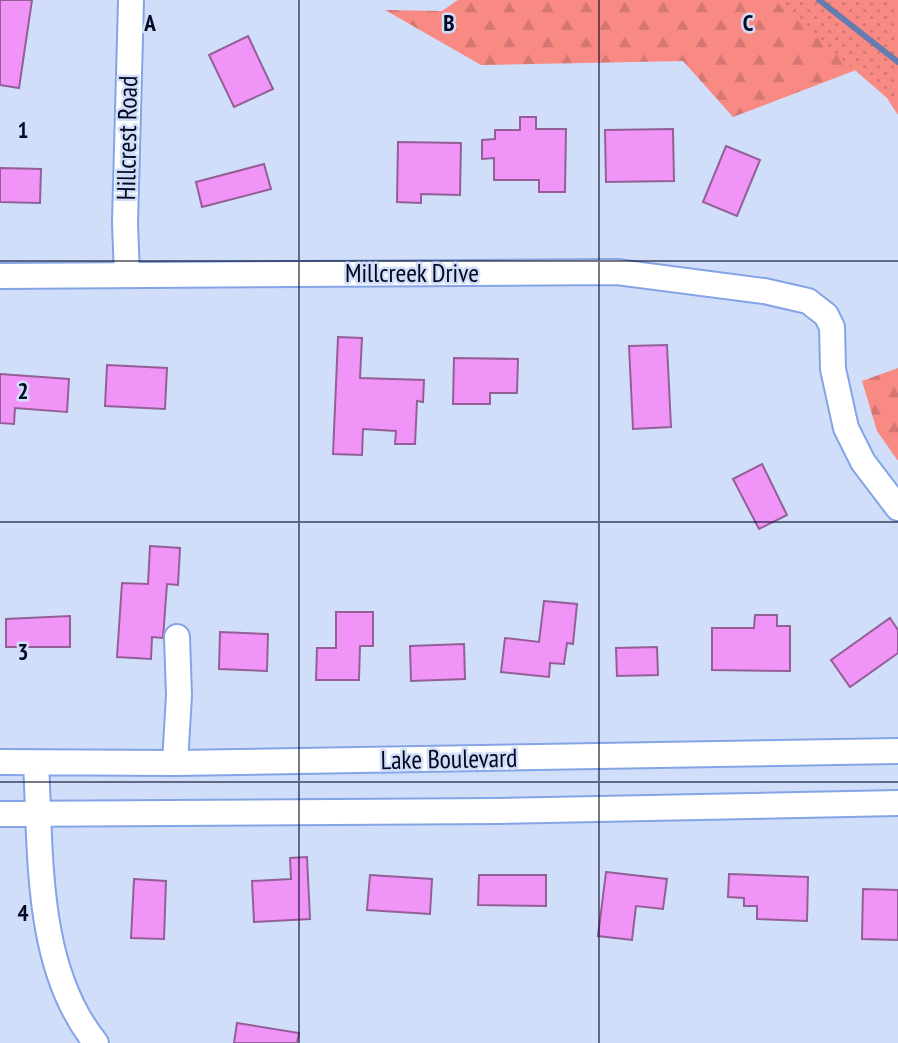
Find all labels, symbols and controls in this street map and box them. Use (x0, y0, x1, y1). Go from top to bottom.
text: A (143, 8, 156, 37)
text: B (443, 8, 455, 37)
text: C (743, 8, 754, 37)
street label: Hillcrest Road (109, 75, 144, 201)
text: 1 (18, 115, 29, 144)
street label: Millcreek Drive (345, 256, 479, 289)
text: 2 (18, 376, 29, 405)
text: 3 (18, 637, 29, 666)
street label: Lake Boulevard (380, 741, 518, 776)
text: 4 (18, 898, 29, 927)

